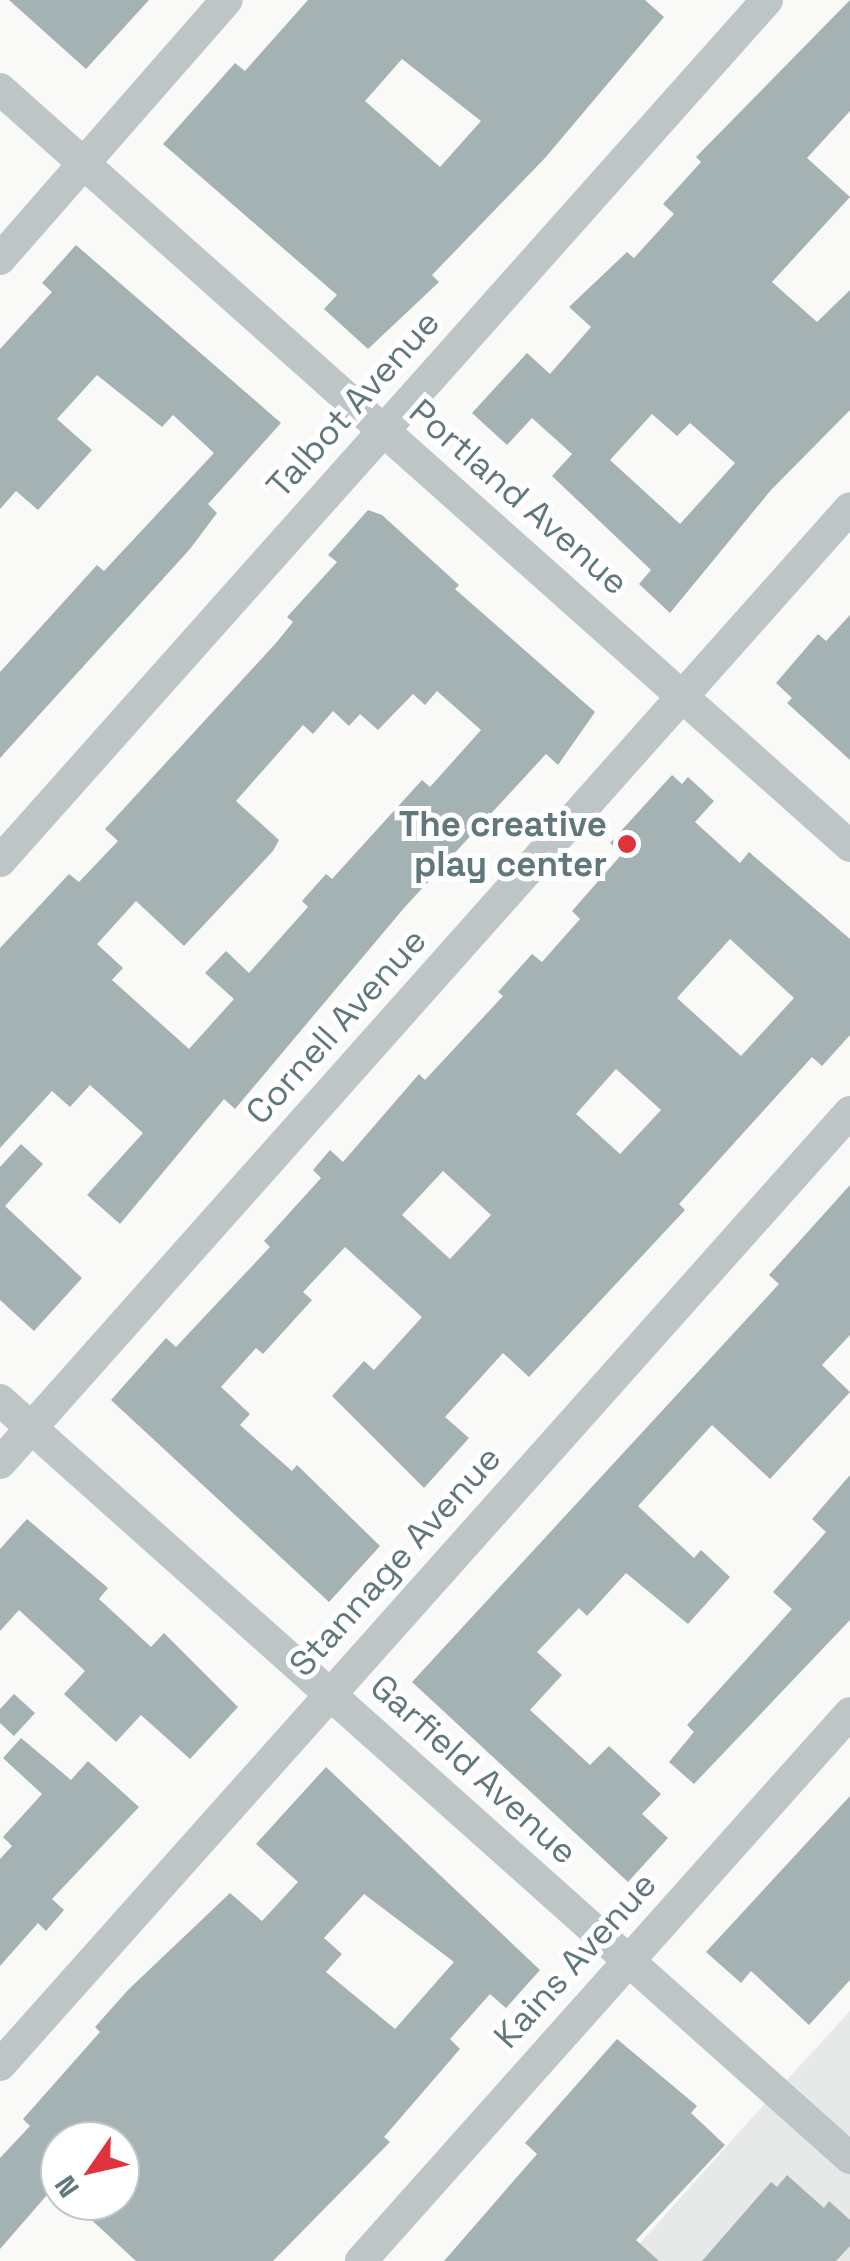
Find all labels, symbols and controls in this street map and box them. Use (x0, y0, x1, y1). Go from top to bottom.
street label: Talbot Avenue (258, 301, 448, 507)
street label: Portland Avenue (401, 390, 637, 604)
place label: The creative play center (399, 803, 607, 885)
marker: The creative play center (616, 833, 638, 855)
street label: Cornell Avenue (237, 919, 435, 1133)
street label: Stannage Avenue (280, 1437, 510, 1685)
street label: Garfield Avenue (362, 1665, 586, 1873)
street label: Kains Avenue (485, 1863, 665, 2057)
north arrow (40, 2121, 140, 2221)
text: N (47, 2169, 87, 2205)

